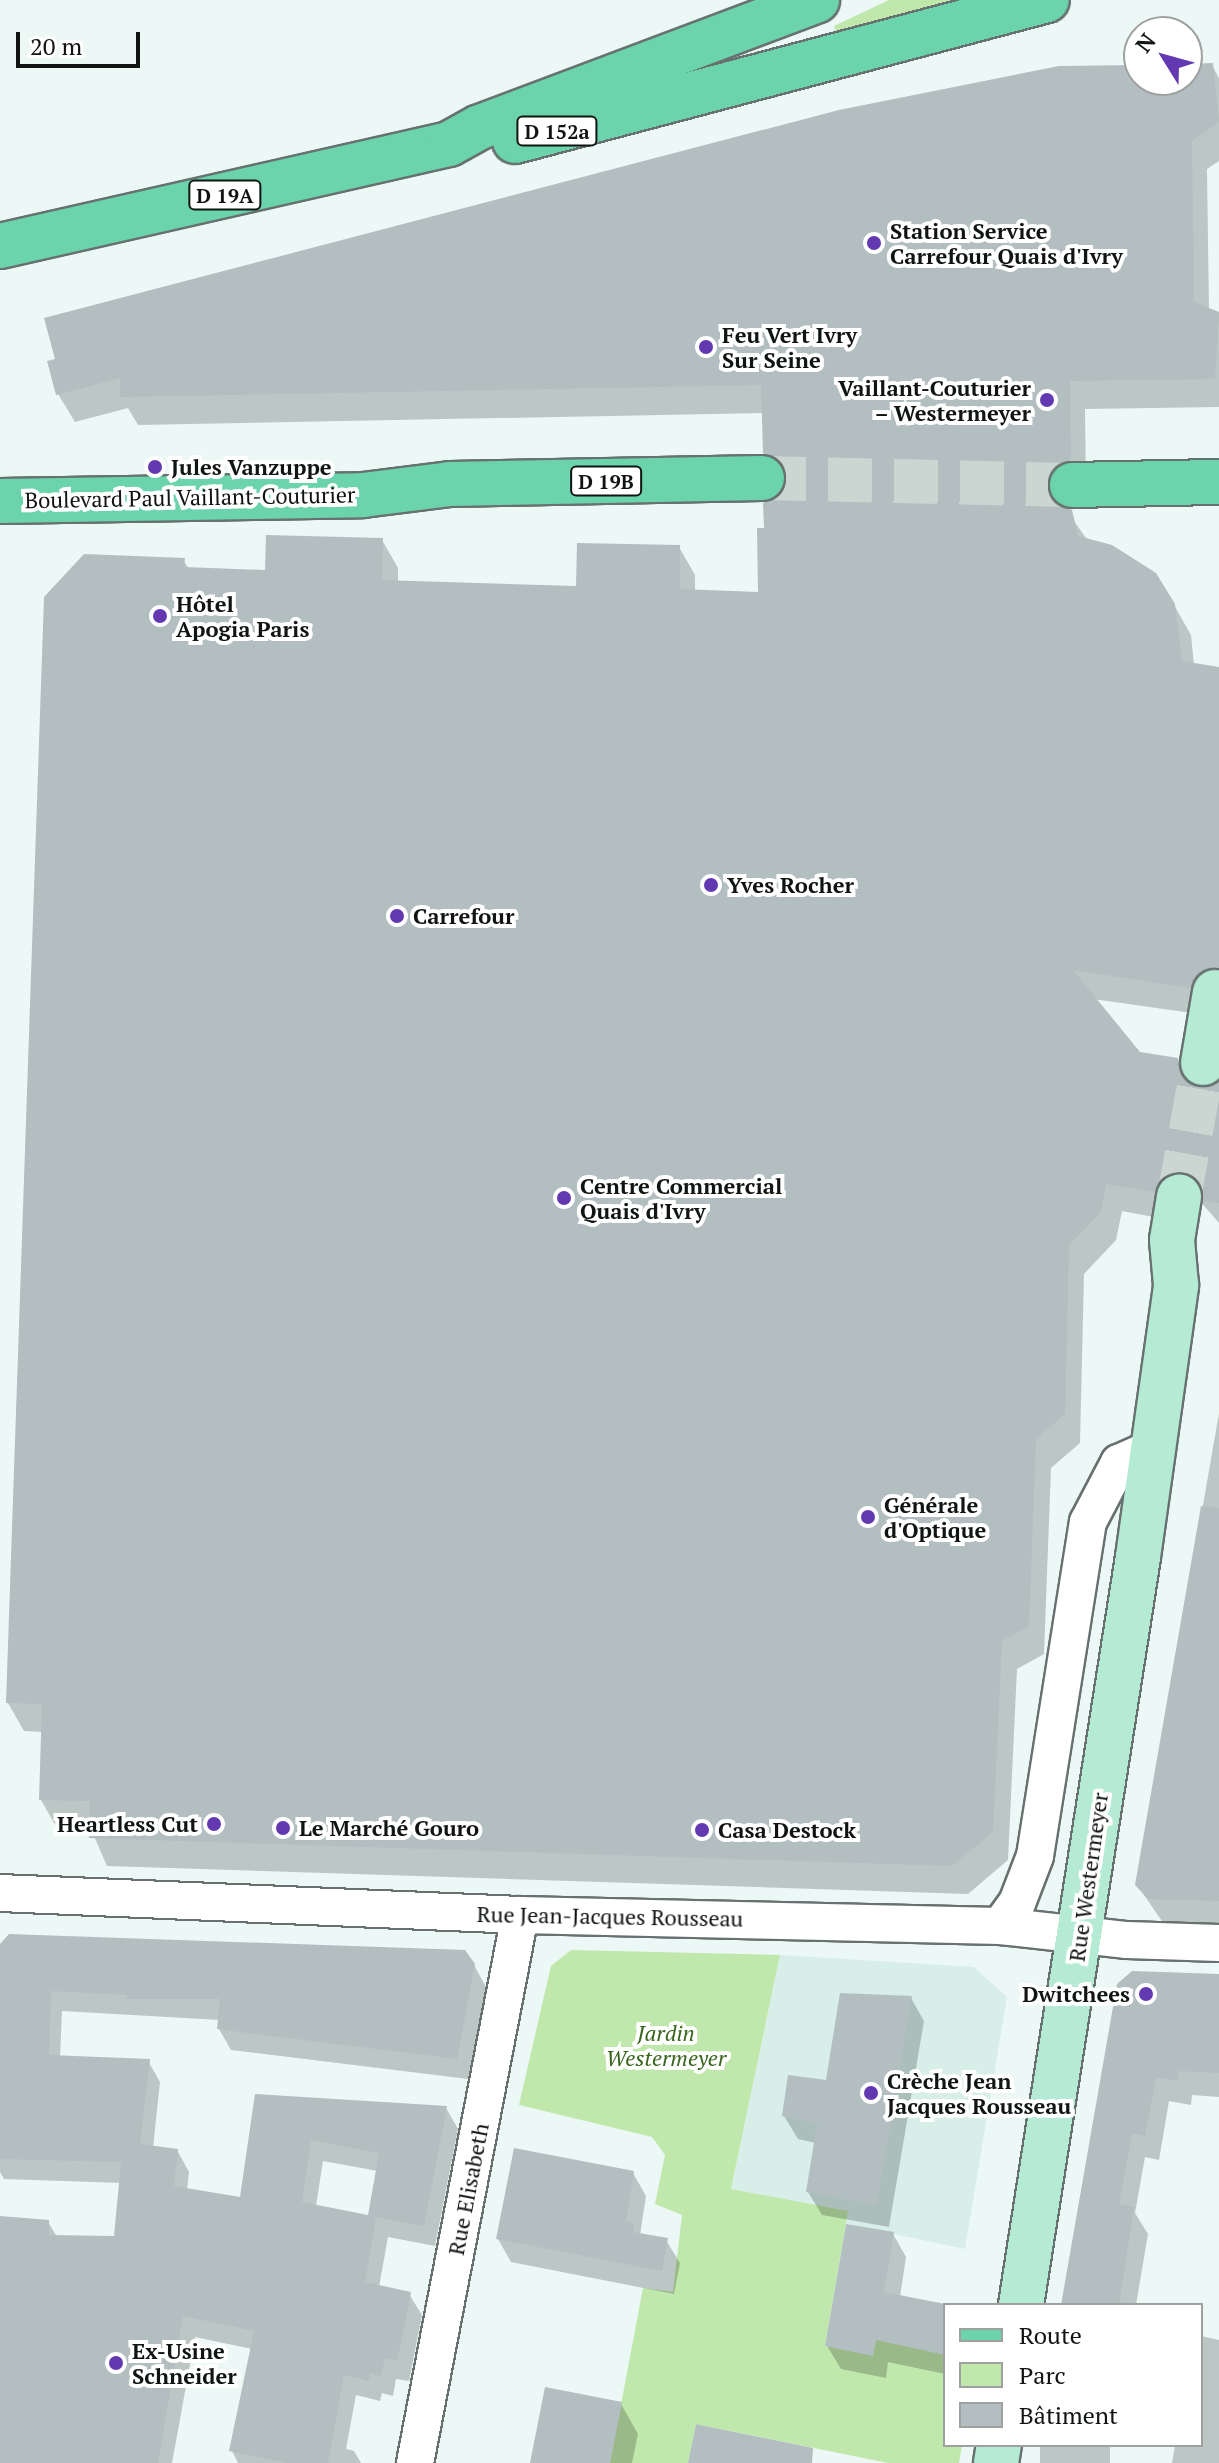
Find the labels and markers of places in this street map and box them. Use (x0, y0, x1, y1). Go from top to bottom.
place label: Station Service Carrefour Quais d'Ivry (890, 217, 1123, 268)
marker: Station Service Carrefour Quais d'Ivry (865, 234, 883, 252)
place label: Feu Vert Ivry Sur Seine (722, 321, 857, 372)
marker: Feu Vert Ivry Sur Seine (697, 338, 715, 356)
place label: Vaillant-Couturier – Westermeyer (838, 374, 1031, 426)
marker: Vaillant-Couturier – Westermeyer (1038, 391, 1056, 409)
place label: Jules Vanzuppe (171, 454, 332, 480)
marker: Jules Vanzuppe (146, 458, 164, 476)
place label: Hôtel Apogia Paris (176, 590, 309, 642)
marker: Hôtel Apogia Paris (151, 607, 169, 625)
place label: Yves Rocher (727, 872, 854, 898)
marker: Yves Rocher (702, 876, 720, 894)
place label: Carrefour (413, 903, 514, 929)
marker: Carrefour (388, 907, 406, 925)
place label: Centre Commercial Quais d'Ivry (580, 1172, 782, 1224)
marker: Centre Commercial Quais d'Ivry (555, 1189, 573, 1207)
place label: Générale d'Optique (884, 1491, 986, 1542)
marker: Générale d'Optique (859, 1508, 877, 1526)
place label: Heartless Cut (57, 1811, 198, 1837)
marker: Heartless Cut (205, 1815, 223, 1833)
place label: Le Marché Gouro (299, 1815, 479, 1841)
place label: Casa Destock (718, 1817, 856, 1843)
marker: Le Marché Gouro (274, 1819, 292, 1837)
marker: Casa Destock (693, 1821, 711, 1839)
place label: Dwitchees (1022, 1981, 1130, 2007)
marker: Dwitchees (1137, 1985, 1155, 2003)
place label: Crèche Jean Jacques Rousseau (887, 2067, 1071, 2118)
marker: Crèche Jean Jacques Rousseau (862, 2084, 880, 2102)
place label: Ex-Usine Schneider (132, 2337, 237, 2388)
marker: Ex-Usine Schneider (107, 2354, 125, 2372)

